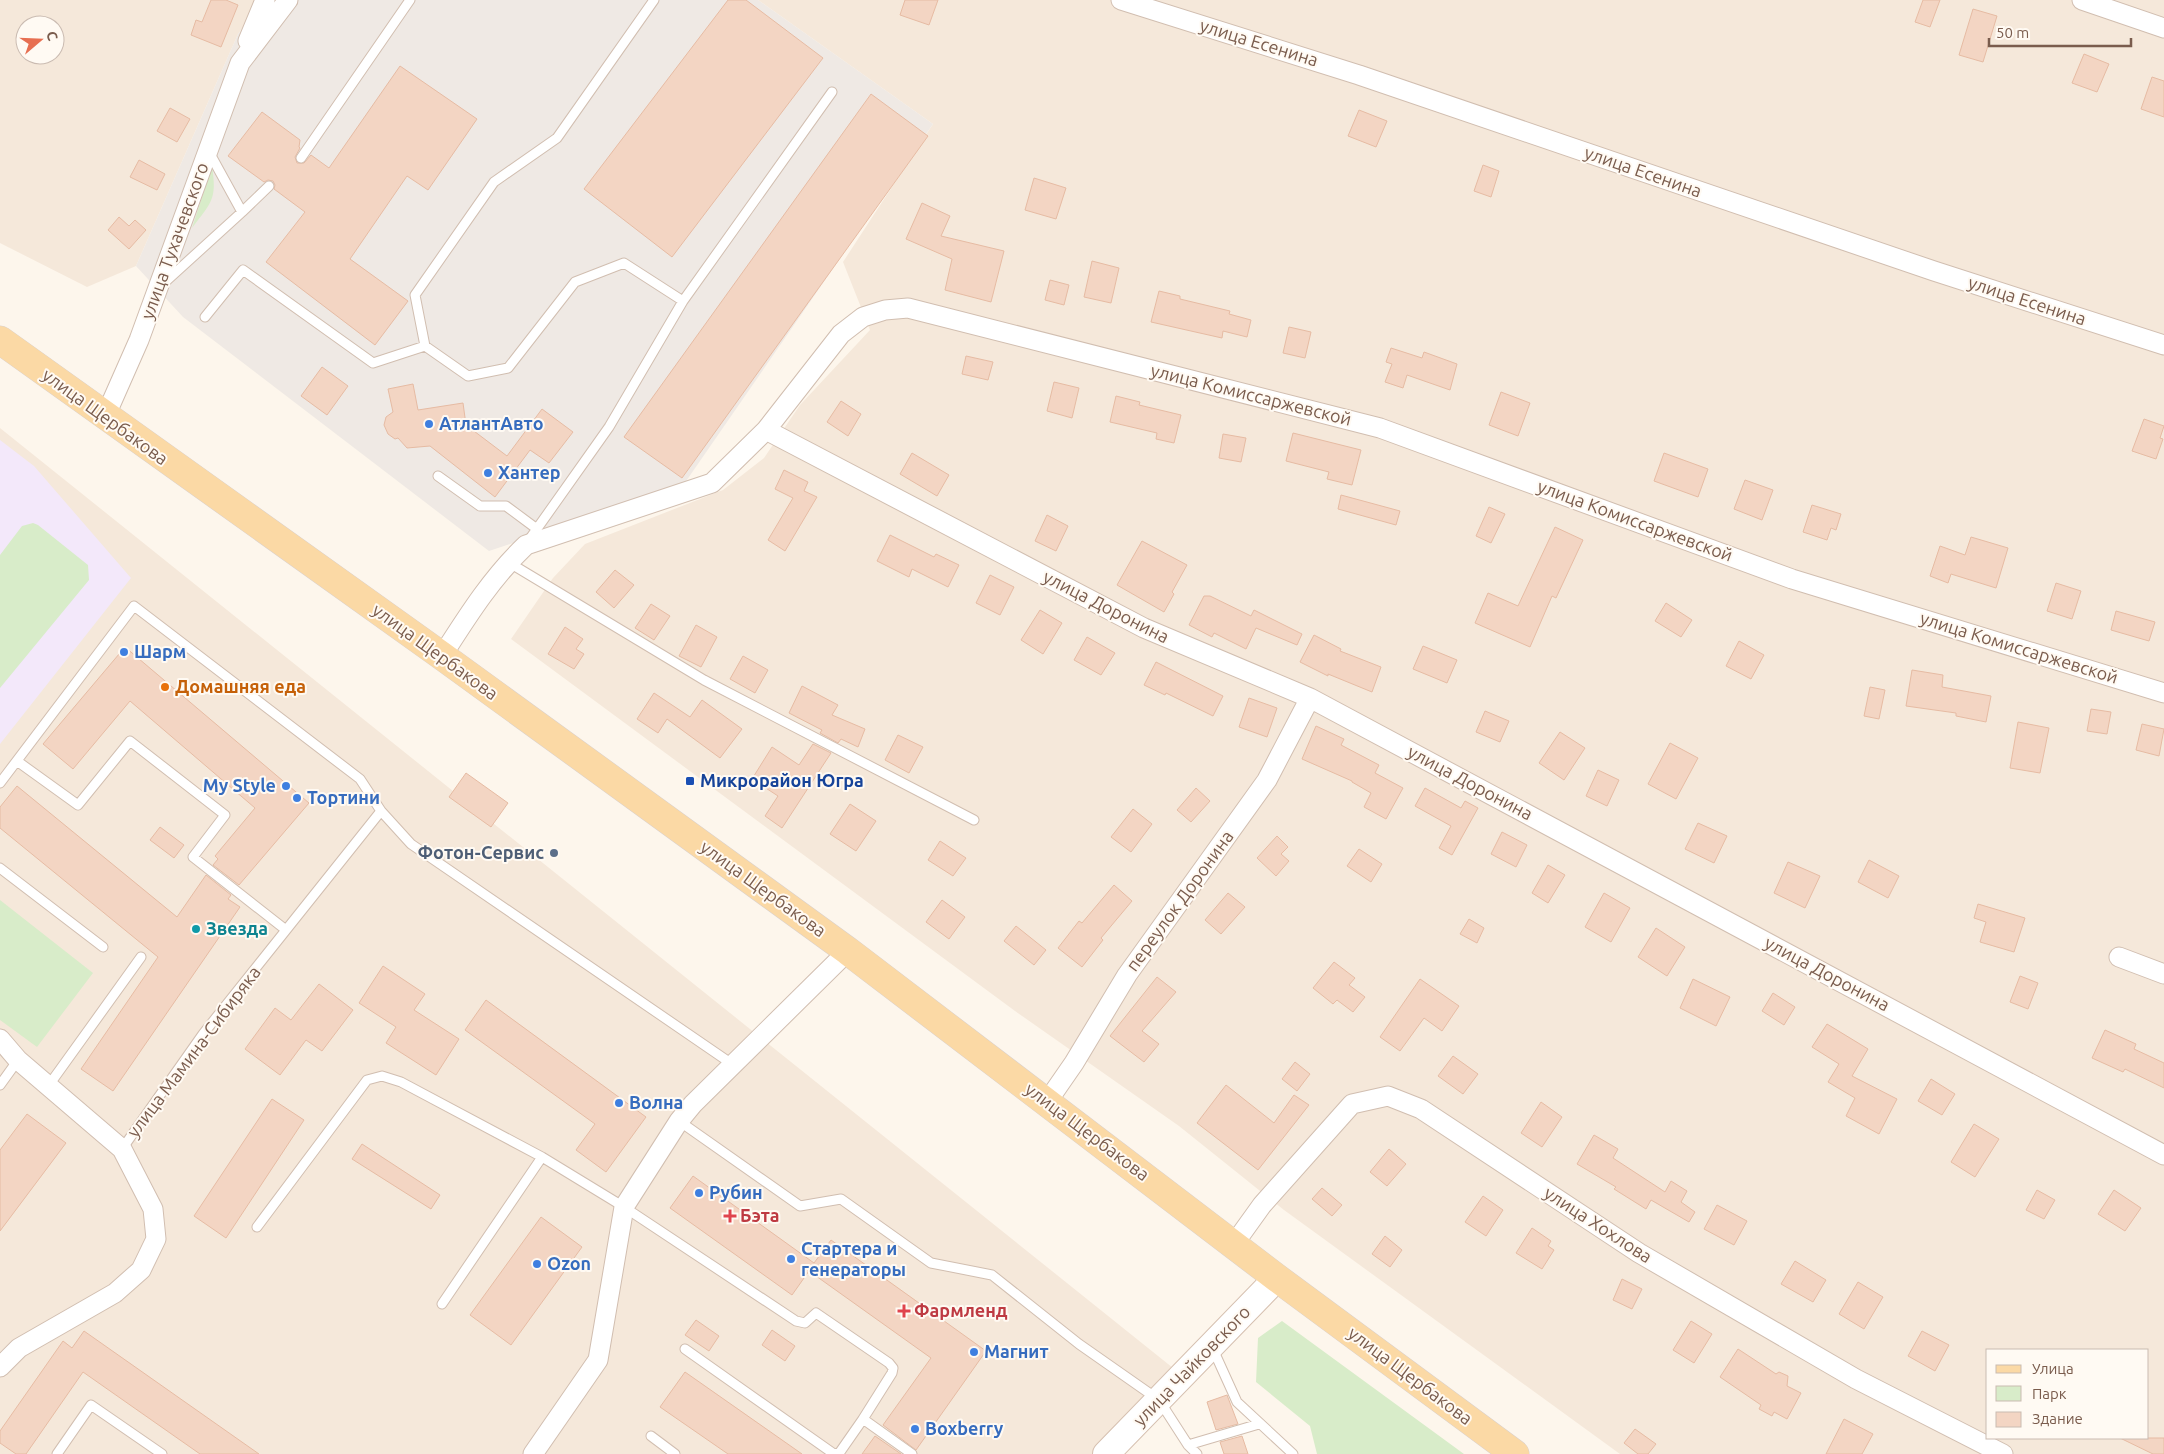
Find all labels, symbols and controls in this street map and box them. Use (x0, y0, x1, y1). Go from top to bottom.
north arrow (15, 15, 65, 65)
street label: улица Есенина (1198, 15, 1321, 70)
scale bar (1989, 15, 2132, 47)
text: 50 m (1996, 24, 2029, 41)
text: С (43, 29, 61, 43)
street label: улица Есенина (1582, 142, 1705, 200)
street label: улица Тухачевского (136, 160, 212, 322)
street label: улица Есенина (1966, 272, 2089, 329)
street label: улица Комиссаржевской (1149, 359, 1354, 429)
street label: улица Щербакова (39, 364, 172, 468)
place label: АтлантАвто (439, 413, 544, 433)
marker: АтлантАвто (423, 418, 435, 430)
place label: Хантер (498, 462, 561, 482)
marker: Хантер (482, 467, 494, 479)
street label: улица Комиссаржевской (1535, 475, 1736, 565)
street label: улица Доронина (1040, 566, 1173, 646)
street label: улица Щербакова (369, 599, 502, 703)
street label: улица Комиссаржевской (1918, 607, 2121, 687)
place label: Шарм (134, 641, 186, 661)
marker: Шарм (118, 646, 130, 658)
place label: Домашняя еда (175, 676, 306, 696)
marker: Домашняя еда (159, 681, 171, 693)
street label: улица Доронина (1405, 741, 1536, 823)
place label: Микрорайон Югра (700, 770, 864, 790)
place label: My Style (203, 775, 276, 795)
marker: Микрорайон Югра (684, 775, 696, 787)
marker: My Style (280, 780, 292, 792)
place label: Тортини (307, 787, 380, 807)
marker: Тортини (291, 792, 303, 804)
street label: переулок Доронина (1122, 826, 1237, 975)
street label: улица Щербакова (697, 836, 830, 940)
place label: Фотон-Сервис (417, 842, 544, 862)
marker: Фотон-Сервис (548, 847, 560, 859)
place label: Звезда (206, 918, 268, 938)
marker: Звезда (190, 923, 202, 935)
street label: улица Доронина (1762, 932, 1893, 1014)
street label: улица Мамина-Сибиряка (122, 962, 264, 1141)
street label: улица Щербакова (1022, 1078, 1154, 1184)
place label: Волна (629, 1092, 683, 1112)
marker: Волна (613, 1097, 625, 1109)
place label: Рубин (709, 1182, 763, 1202)
street label: улица Хохлова (1541, 1182, 1656, 1266)
marker: Рубин (693, 1187, 705, 1199)
place label: Бэта (740, 1205, 780, 1225)
marker: Бэта (724, 1210, 736, 1222)
place label: Стартера и генераторы (801, 1238, 906, 1279)
place label: Ozon (547, 1253, 591, 1273)
marker: Стартера и генераторы (785, 1253, 797, 1265)
marker: Ozon (531, 1258, 543, 1270)
place label: Фармленд (914, 1300, 1008, 1320)
street label: улица Чайковского (1129, 1301, 1254, 1430)
marker: Фармленд (898, 1305, 910, 1317)
street label: улица Щербакова (1345, 1322, 1477, 1428)
place label: Магнит (984, 1341, 1048, 1361)
marker: Магнит (968, 1346, 980, 1358)
legend (1986, 1349, 2149, 1439)
text: Улица (2032, 1360, 2074, 1377)
text: Парк (2032, 1385, 2067, 1402)
text: Здание (2032, 1410, 2083, 1427)
place label: Boxberry (925, 1418, 1004, 1438)
marker: Boxberry (909, 1423, 921, 1435)

